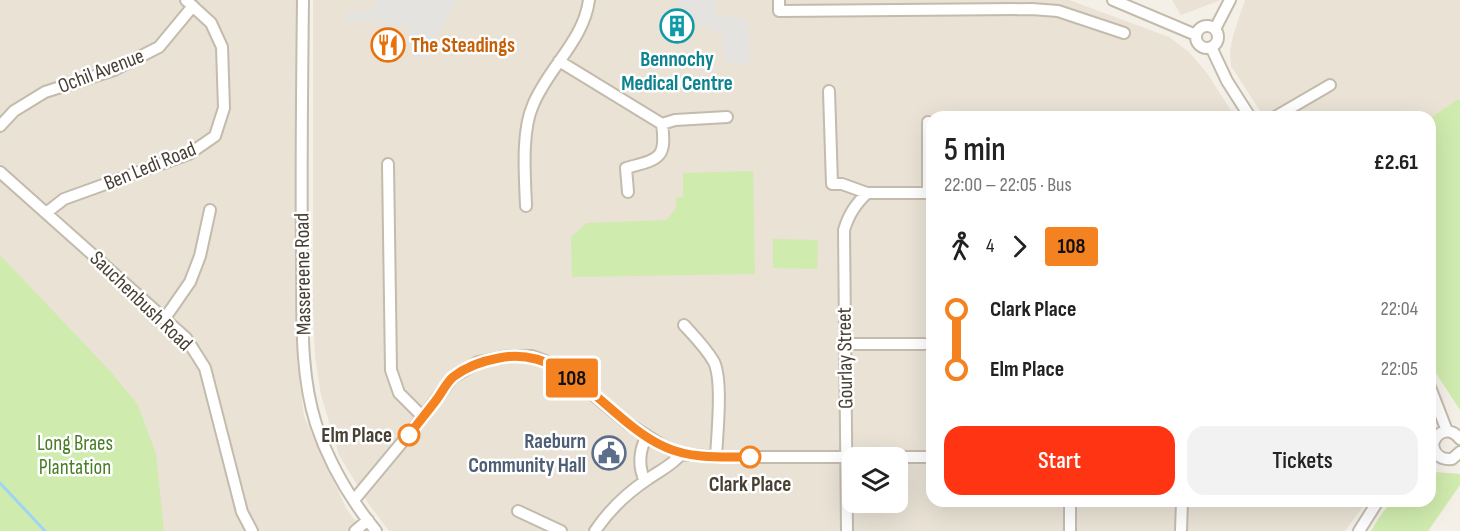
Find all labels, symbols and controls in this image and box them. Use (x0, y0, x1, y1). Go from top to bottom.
building icon: Bennochy Medical Centre (659, 8, 695, 44)
restaurant icon: The Steadings (370, 27, 406, 63)
place label: The Steadings (411, 33, 515, 58)
street label: Ochil Avenue (54, 43, 148, 99)
place label: Bennochy Medical Centre (621, 47, 733, 96)
text: 5 min (944, 130, 1006, 170)
street label: Ben Ledi Road (100, 136, 200, 196)
text: £2.61 (1374, 149, 1418, 176)
text: 22:00 – 22:05 · Bus (944, 173, 1072, 197)
street label: Massereene Road (289, 213, 317, 335)
icon: walk (944, 230, 977, 263)
icon: forward (1003, 230, 1036, 263)
text: 4 (986, 234, 994, 258)
text: 108 (1057, 234, 1086, 259)
street label: Sauchenbush Road (84, 246, 198, 356)
text: Clark Place (990, 296, 1076, 323)
text: 22:04 (1380, 297, 1418, 321)
street label: Gourlay Street (832, 307, 858, 409)
text: Elm Place (990, 356, 1064, 383)
text: 22:05 (1381, 357, 1418, 381)
line badge: 108 (538, 358, 606, 398)
text: 108 (558, 366, 586, 391)
place label: Elm Place (321, 423, 392, 448)
marker: Elm Place (398, 424, 420, 446)
button: Start (944, 426, 1175, 495)
button: Tickets (1187, 426, 1418, 495)
place label: Raeburn Community Hall (468, 429, 586, 478)
park label: Long Braes Plantation (37, 431, 113, 480)
public building icon: Raeburn Community Hall (591, 435, 627, 471)
marker: Clark Place (739, 446, 761, 468)
map controls (842, 447, 908, 513)
button: layers (842, 447, 908, 513)
place label: Clark Place (709, 472, 791, 497)

